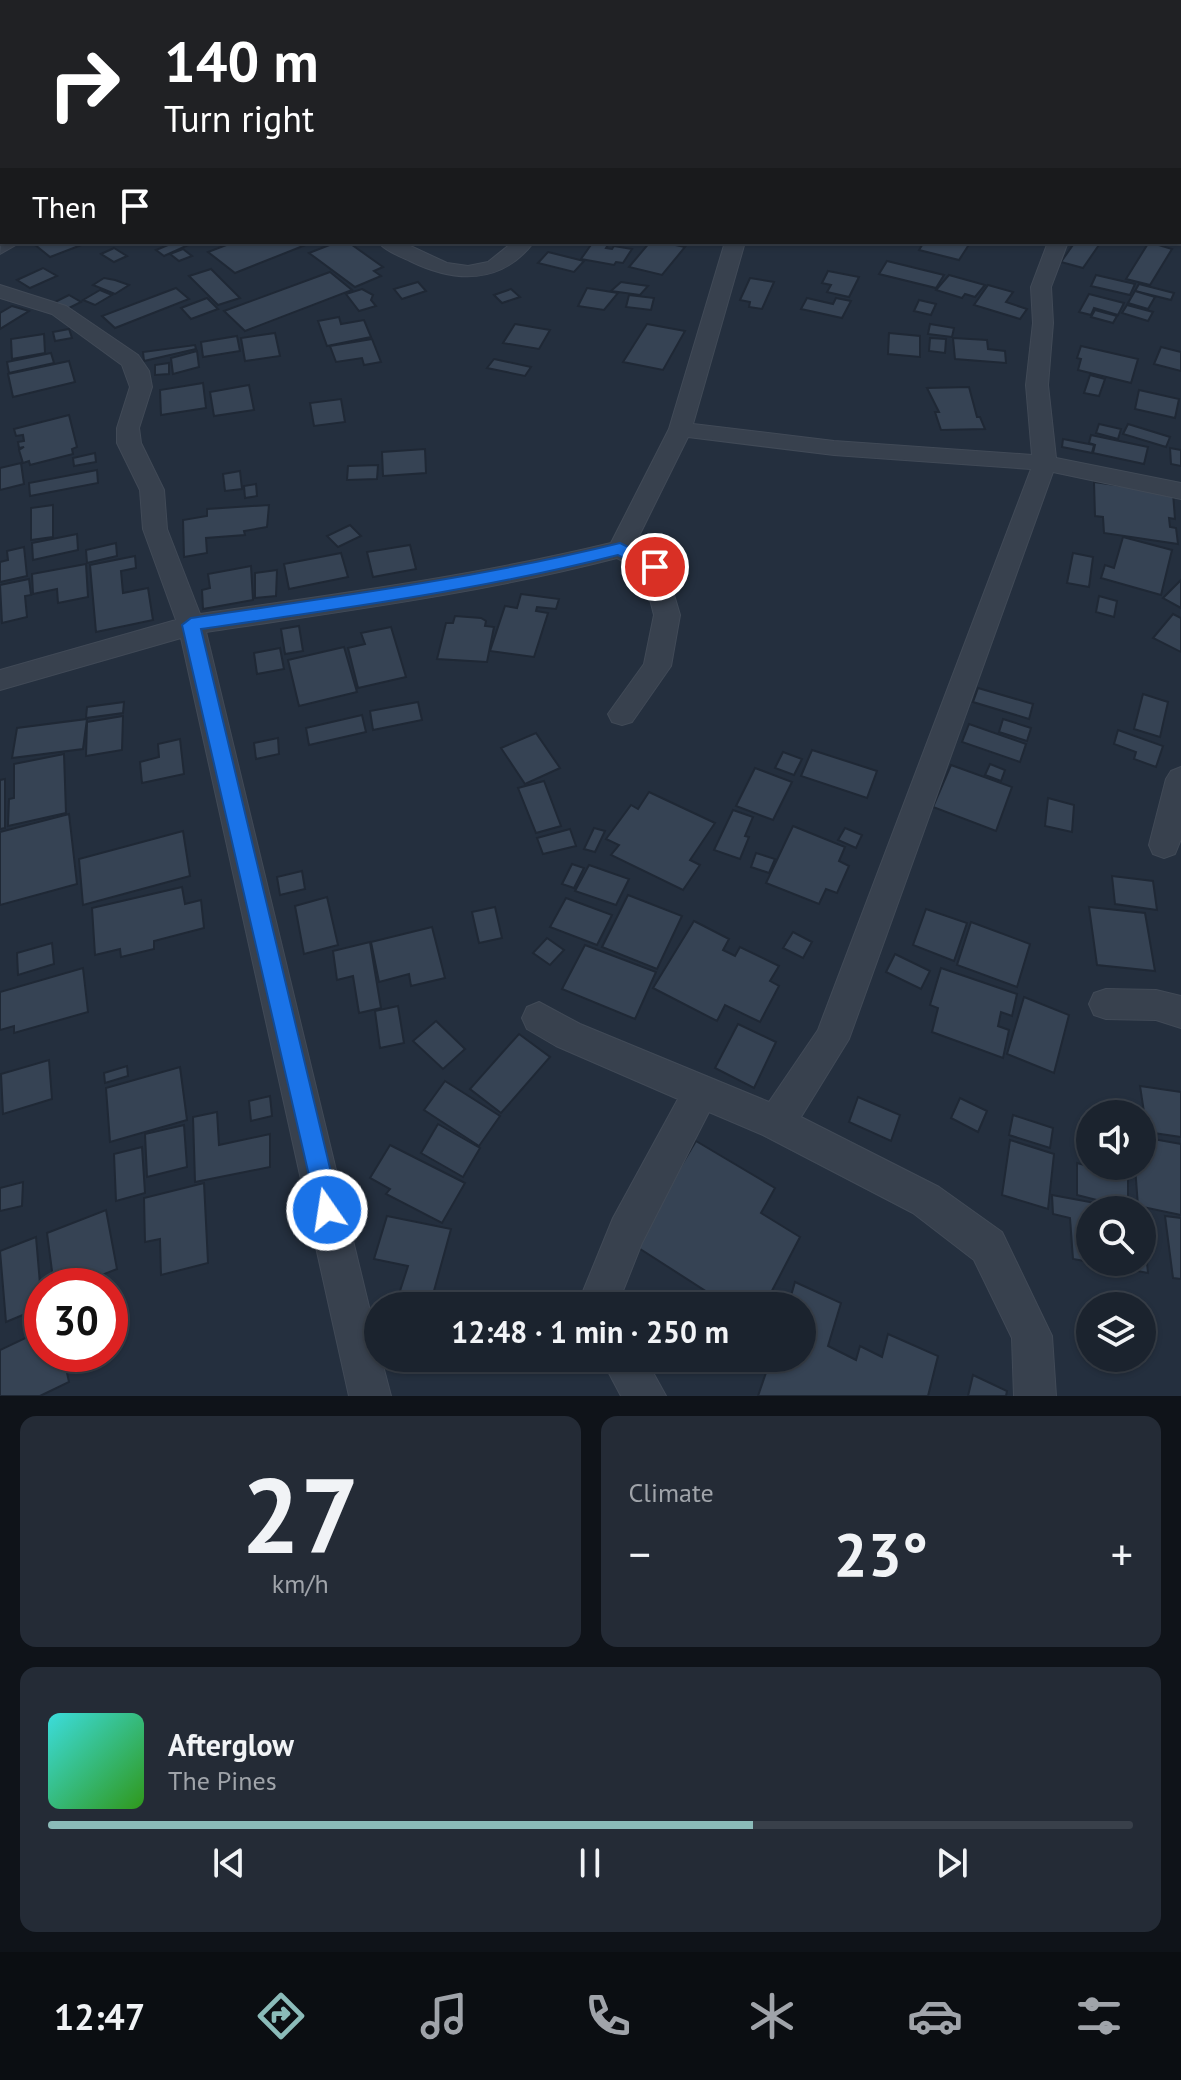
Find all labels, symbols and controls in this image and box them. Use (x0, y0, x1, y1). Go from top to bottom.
text: 140 m (164, 25, 319, 97)
icon: right (32, 32, 136, 136)
text: Turn right (164, 95, 314, 142)
icon: arrive (113, 184, 157, 228)
text: Then (32, 187, 97, 226)
pin (621, 533, 689, 601)
icon: arrive (633, 545, 677, 589)
map controls (1076, 1100, 1156, 1372)
button: sound (1076, 1100, 1156, 1180)
position arrow (285, 1168, 369, 1252)
button: search (1076, 1196, 1156, 1276)
speed limit sign: 30 (24, 1268, 128, 1372)
button: layers (1076, 1292, 1156, 1372)
text: 12:48 · 1 min · 250 m (451, 1312, 729, 1351)
text: 27 (241, 1447, 359, 1582)
text: Climate (629, 1476, 714, 1509)
text: 23° (834, 1515, 928, 1593)
text: − (629, 1525, 651, 1582)
text: + (1111, 1525, 1133, 1582)
text: km/h (272, 1567, 329, 1600)
text: Afterglow (168, 1725, 294, 1764)
text: The Pines (168, 1764, 277, 1797)
icon: previous (207, 1841, 251, 1885)
icon: pause (568, 1841, 612, 1885)
icon: next (930, 1841, 974, 1885)
icon: directions (253, 1988, 309, 2044)
icon: music (416, 1988, 472, 2044)
icon: phone (580, 1988, 636, 2044)
icon: climate (744, 1988, 800, 2044)
icon: car (907, 1988, 963, 2044)
icon: filters (1071, 1988, 1127, 2044)
text: 12:47 (54, 1993, 145, 2040)

